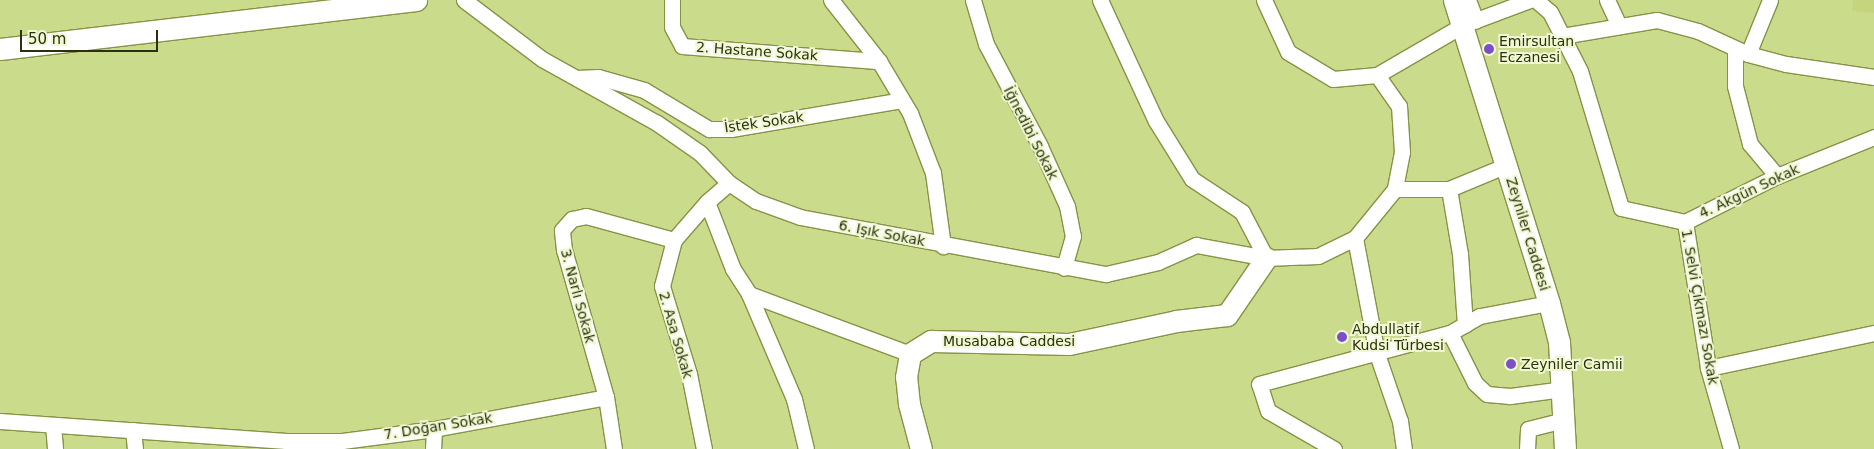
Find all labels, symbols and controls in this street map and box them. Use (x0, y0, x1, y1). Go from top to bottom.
scale bar (22, 20, 160, 52)
text: 50 m (28, 30, 66, 48)
place label: Emirsultan Eczanesi (1499, 33, 1574, 65)
street label: 2. Hastane Sokak (695, 38, 819, 64)
marker: Emirsultan Eczanesi (1483, 43, 1495, 55)
street label: İğnedibi Sokak (1000, 84, 1062, 182)
street label: İstek Sokak (723, 108, 805, 136)
street label: 4. Akgün Sokak (1696, 160, 1802, 222)
street label: Zeyniler Caddesi (1503, 175, 1553, 293)
street label: 6. Işık Sokak (837, 216, 927, 250)
street label: 1. Selvi Çıkmazı Sokak (1678, 228, 1722, 386)
street label: 3. Narlı Sokak (557, 247, 599, 345)
street label: 2. Asa Sokak (656, 290, 696, 380)
place label: Abdullatif Kudsi Türbesi (1352, 321, 1444, 354)
marker: Abdullatif Kudsi Türbesi (1336, 331, 1348, 343)
street label: Musababa Caddesi (943, 333, 1075, 349)
place label: Zeyniler Camii (1521, 356, 1623, 372)
marker: Zeyniler Camii (1505, 358, 1517, 370)
street label: 7. Doğan Sokak (382, 409, 494, 443)

